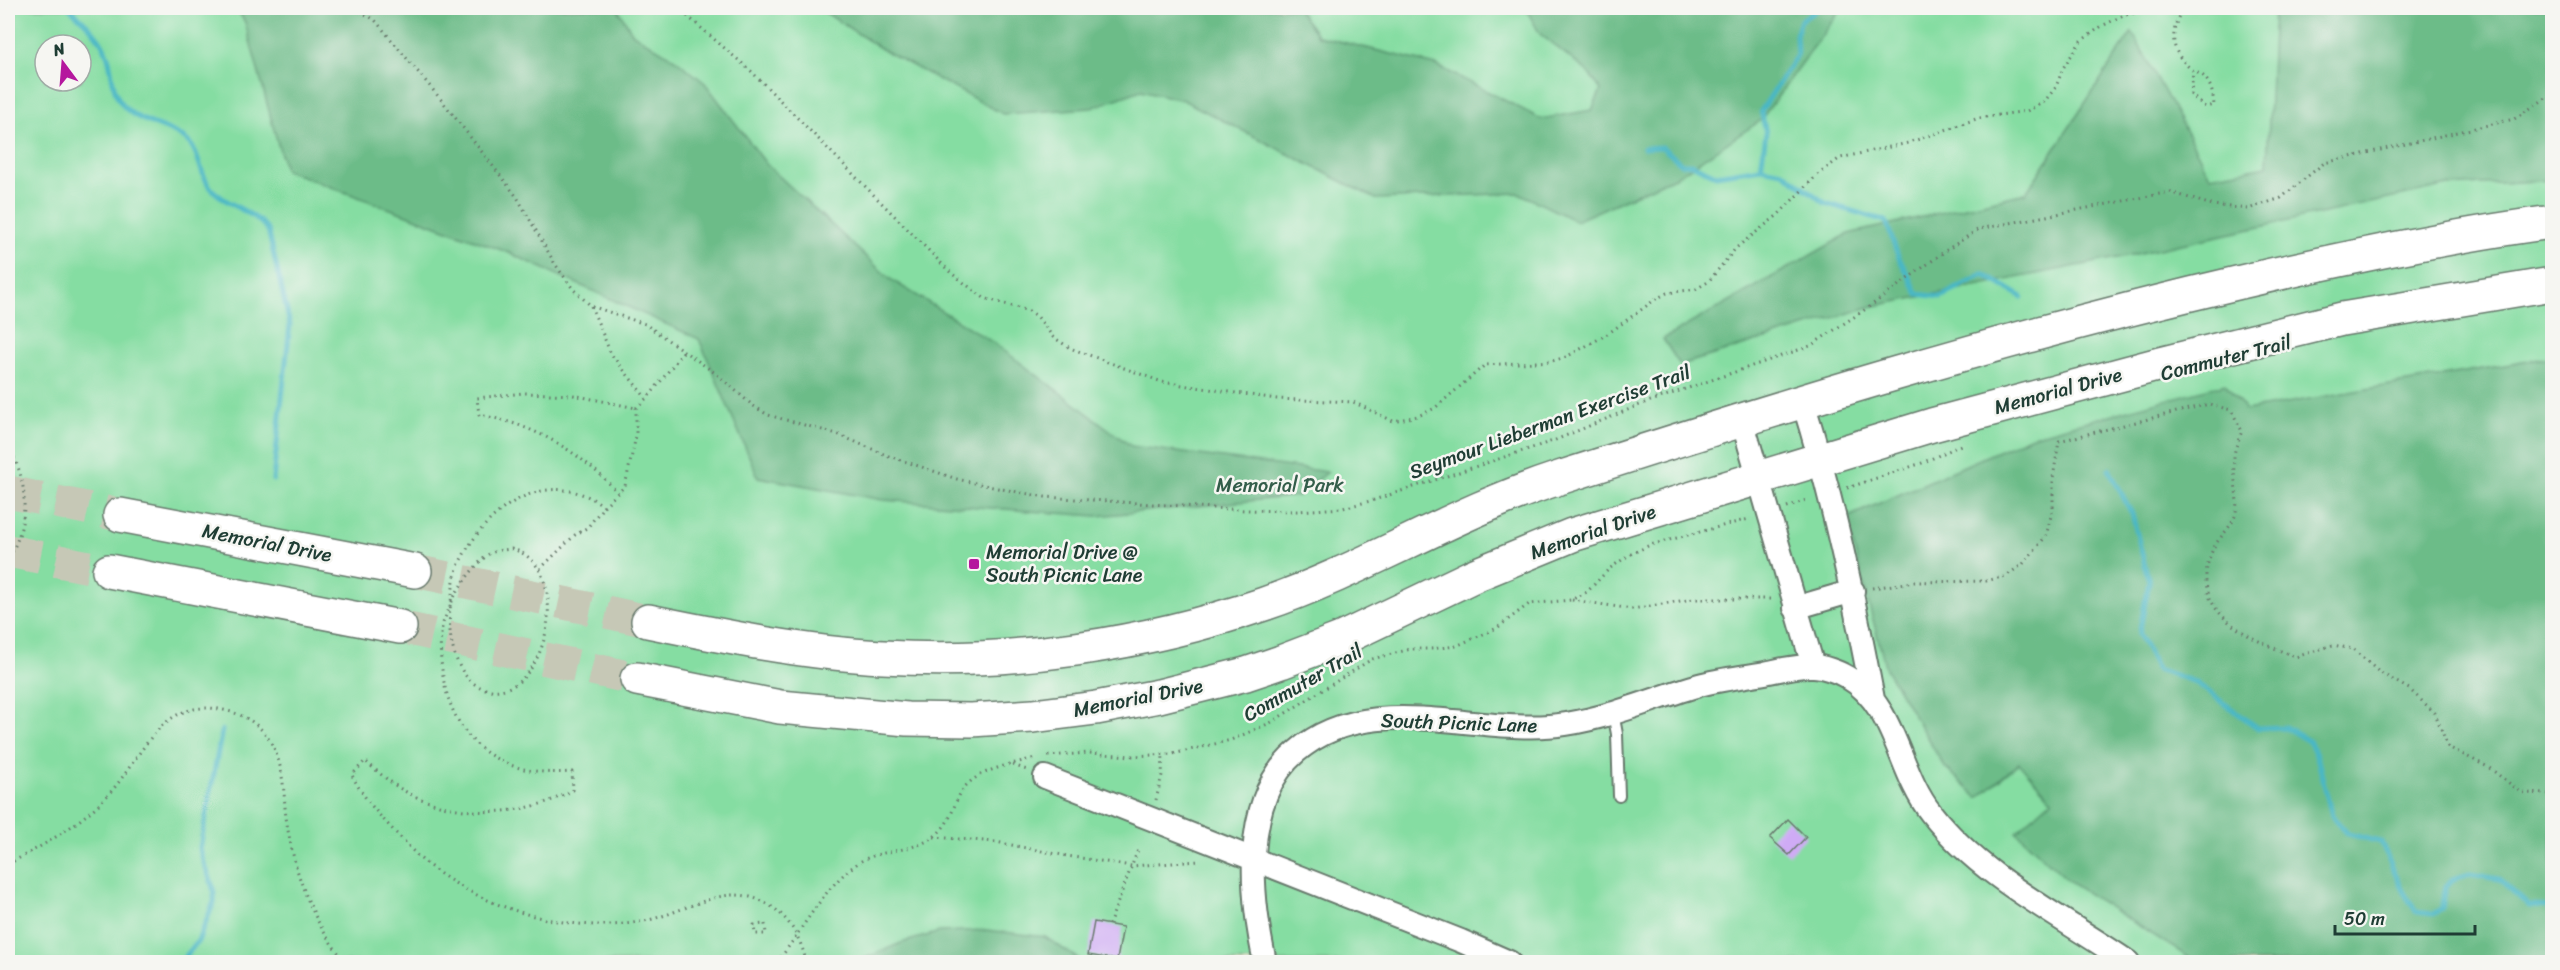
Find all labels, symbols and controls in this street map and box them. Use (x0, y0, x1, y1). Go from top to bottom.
north arrow (33, 33, 93, 93)
text: N (49, 33, 69, 65)
street label: Commuter Trail (2157, 325, 2296, 391)
street label: Seymour Lieberman Exercise Trail (1404, 354, 1697, 489)
street label: Memorial Drive (1990, 357, 2126, 425)
park label: Memorial Park (1216, 468, 1344, 503)
street label: Memorial Drive (1525, 494, 1661, 570)
street label: Memorial Drive (199, 513, 335, 573)
place label: Memorial Drive @ South Picnic Lane (986, 535, 1143, 593)
marker: Memorial Drive @ South Picnic Lane (967, 557, 981, 571)
street label: Commuter Trail (1236, 634, 1370, 732)
street label: Memorial Drive (1070, 668, 1206, 728)
street label: South Picnic Lane (1380, 703, 1538, 743)
scale bar (2335, 898, 2474, 936)
text: 50 m (2344, 903, 2385, 935)

